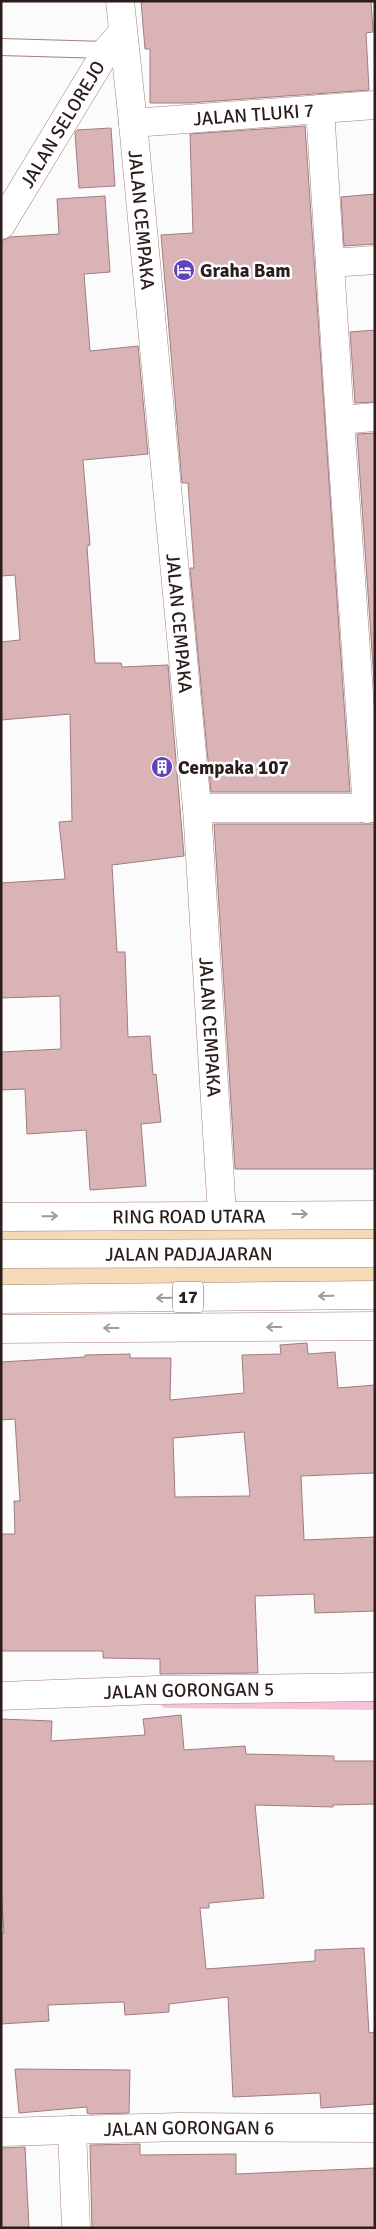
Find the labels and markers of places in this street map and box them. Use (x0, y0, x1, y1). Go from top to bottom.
hotel icon: Graha Bam (172, 258, 196, 282)
place label: Graha Bam (200, 259, 291, 283)
building icon: Cempaka 107 (150, 755, 174, 779)
place label: Cempaka 107 (178, 756, 289, 780)

